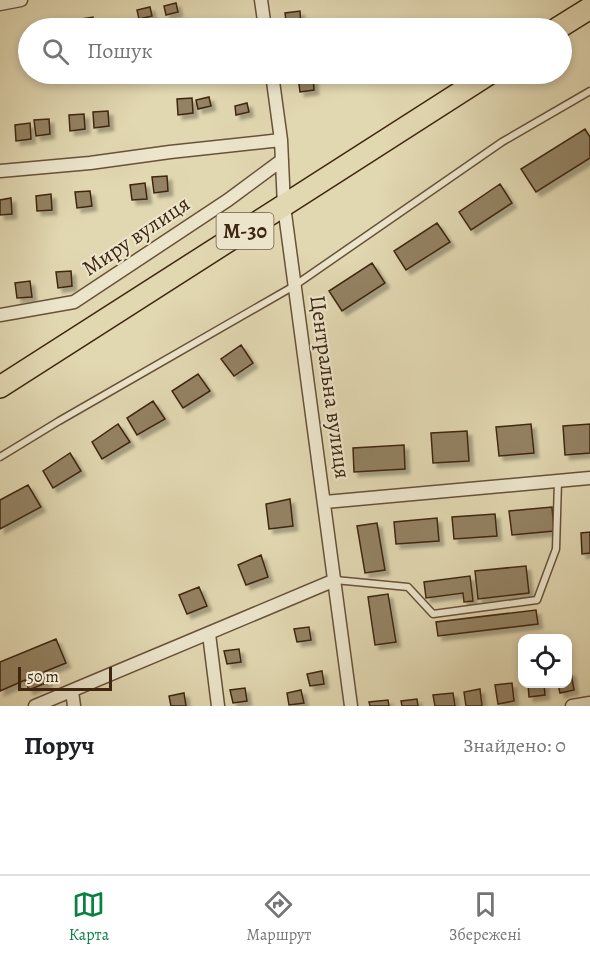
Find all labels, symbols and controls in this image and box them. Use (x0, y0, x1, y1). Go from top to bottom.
search box (18, 18, 572, 84)
icon: search (39, 35, 72, 68)
text: Пошук (87, 36, 153, 66)
street label: Миру вулиця (76, 189, 196, 283)
road number: М-30 (216, 213, 274, 249)
street label: Центральна вулиця (302, 293, 358, 481)
map controls (518, 634, 572, 688)
button: locate (518, 634, 572, 688)
scale bar (18, 664, 112, 692)
text: 50 m (27, 666, 59, 688)
text: Поруч (24, 728, 95, 763)
text: Знайдено: 0 (463, 732, 566, 759)
tab: Карта (69, 888, 109, 946)
tab: Маршрут (247, 888, 311, 946)
tab: Збережені (449, 888, 521, 946)

